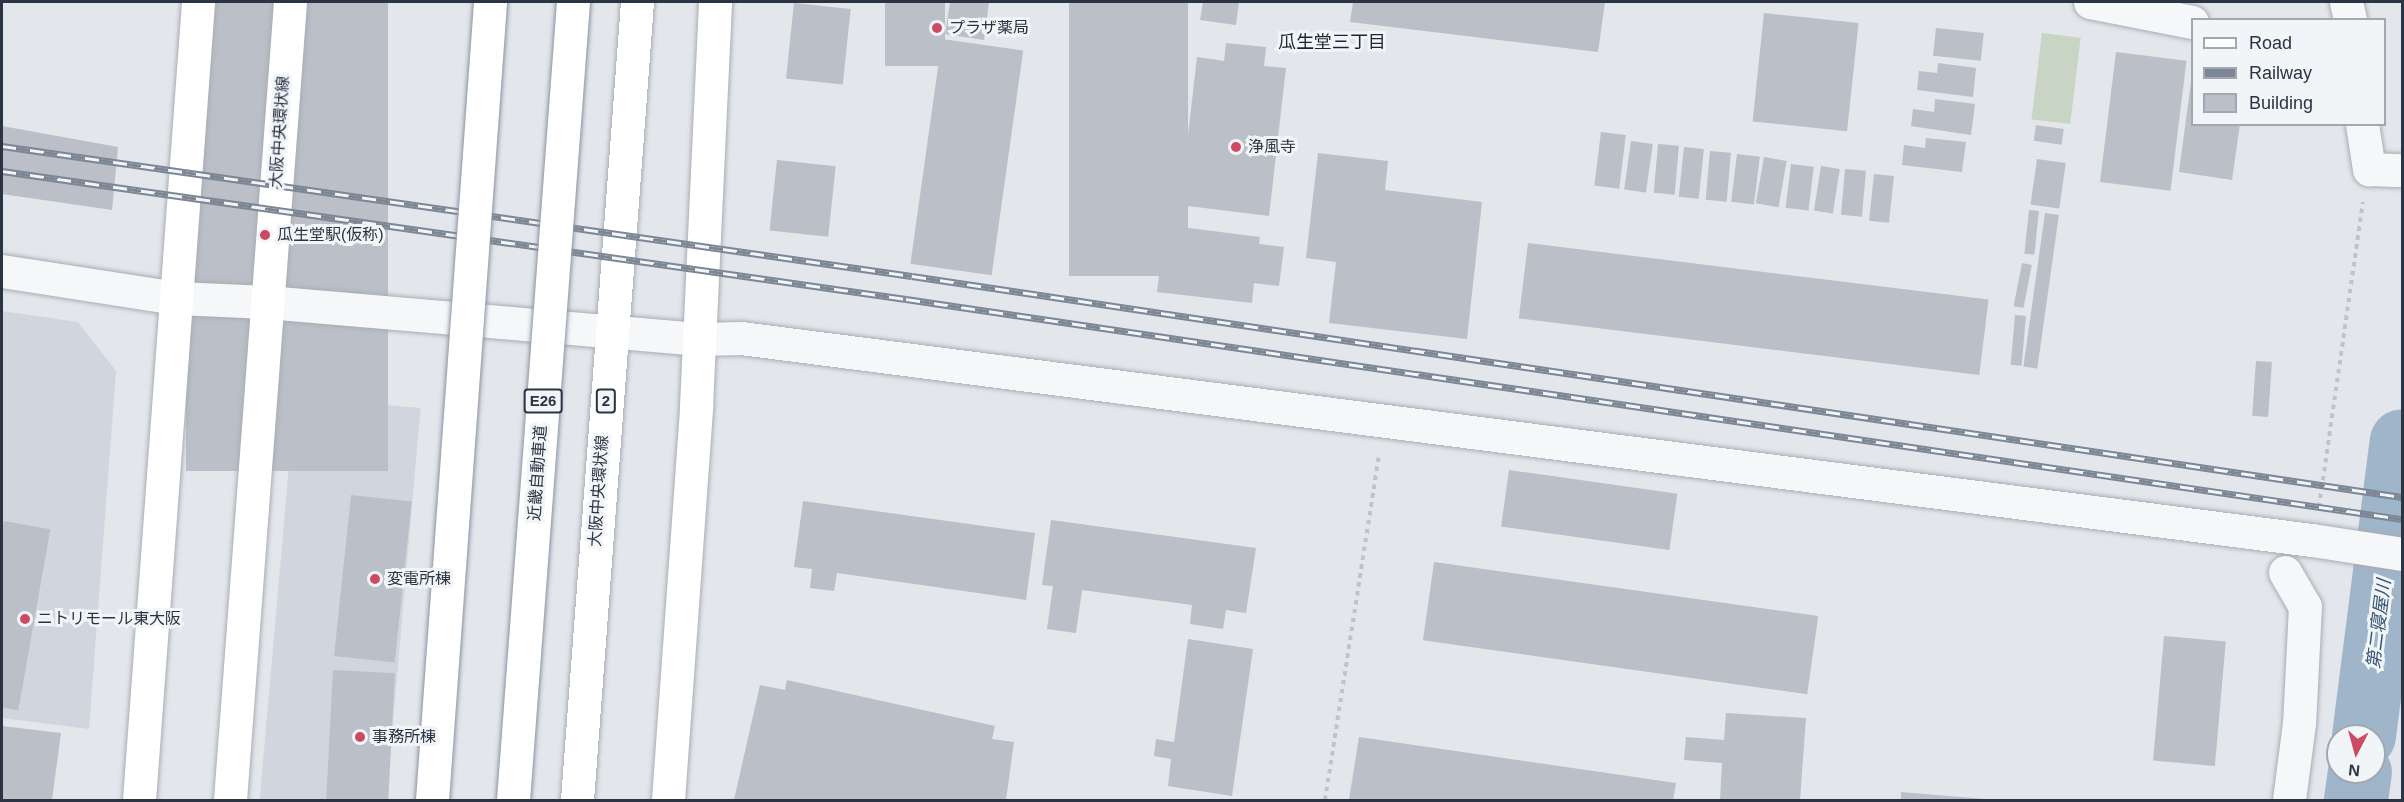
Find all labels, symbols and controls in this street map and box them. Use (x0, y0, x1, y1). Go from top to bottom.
place label: プラザ薬局 (949, 18, 1029, 38)
legend (2191, 18, 2386, 126)
marker: プラザ薬局 (930, 21, 944, 35)
district label: 瓜生堂三丁目 (1278, 31, 1386, 53)
text: Road (2249, 33, 2292, 53)
text: Railway (2249, 63, 2312, 83)
street label: 大阪中央環状線 (267, 75, 293, 189)
text: Building (2249, 93, 2313, 113)
place label: 浄風寺 (1248, 137, 1296, 157)
marker: 浄風寺 (1229, 140, 1243, 154)
place label: 瓜生堂駅(仮称) (277, 225, 384, 245)
marker: 瓜生堂駅(仮称) (258, 228, 272, 242)
road number: E26 (524, 389, 562, 413)
road number: 2 (596, 389, 616, 413)
street label: 近畿自動車道 (525, 424, 551, 522)
street label: 大阪中央環状線 (586, 434, 612, 548)
place label: 変電所棟 (387, 569, 451, 589)
marker: 変電所棟 (368, 572, 382, 586)
water label: 第二寝屋川 (2363, 578, 2395, 670)
place label: ニトリモール東大阪 (37, 609, 181, 629)
marker: ニトリモール東大阪 (18, 612, 32, 626)
north arrow (2326, 724, 2386, 784)
place label: 事務所棟 (372, 727, 436, 747)
marker: 事務所棟 (353, 730, 367, 744)
text: N (2348, 761, 2361, 779)

